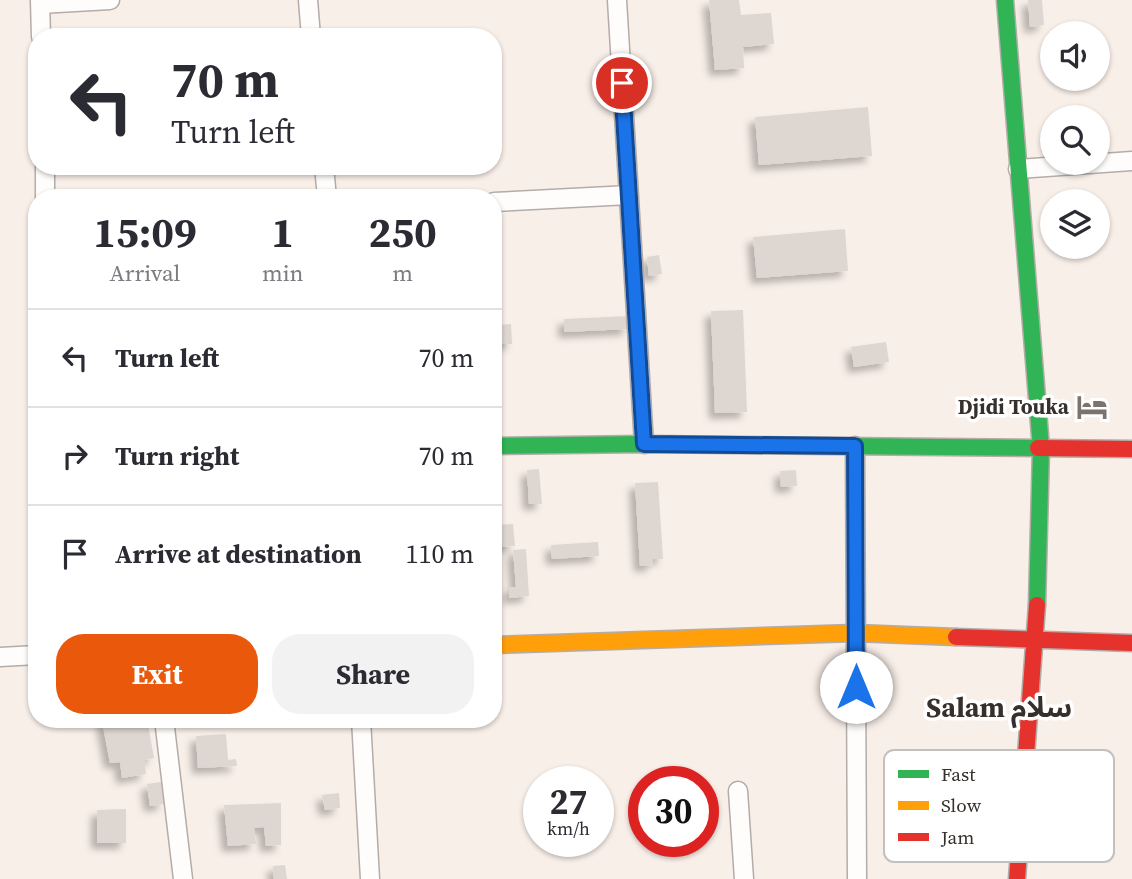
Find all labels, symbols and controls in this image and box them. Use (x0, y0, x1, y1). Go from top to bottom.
map controls (1040, 21, 1110, 259)
button: sound (1040, 21, 1110, 91)
text: 70 m (171, 46, 279, 113)
pin (592, 53, 652, 113)
icon: left (56, 56, 147, 147)
icon: arrive (603, 64, 641, 102)
button: search (1040, 105, 1110, 175)
text: Turn left (171, 110, 295, 154)
button: layers (1040, 189, 1110, 259)
text: 15:09 (93, 203, 197, 261)
text: 1 (271, 203, 294, 261)
text: 250 (369, 203, 437, 261)
text: Arrival (109, 257, 180, 289)
text: min (262, 257, 303, 289)
text: m (392, 257, 413, 289)
icon: left (56, 339, 94, 377)
text: Turn left (115, 340, 219, 376)
text: 70 m (419, 340, 474, 376)
hotel icon: Djidi Touka (1075, 390, 1109, 424)
place label: Djidi Touka (958, 392, 1070, 421)
icon: right (56, 437, 94, 475)
text: Turn right (115, 438, 239, 474)
text: 70 m (419, 438, 474, 474)
icon: arrive (56, 535, 94, 573)
text: Arrive at destination (115, 536, 362, 572)
text: 110 m (406, 536, 474, 572)
button: Exit (56, 634, 258, 714)
button: Share (272, 634, 474, 714)
position arrow (819, 650, 893, 724)
district label: Salam سلام (926, 688, 1072, 729)
legend (884, 750, 1114, 862)
text: Fast (941, 761, 976, 787)
speed limit sign: 30 (628, 766, 719, 857)
text: 27 (550, 778, 587, 826)
text: Slow (941, 792, 982, 818)
text: km/h (547, 816, 590, 841)
text: Jam (940, 824, 974, 850)

